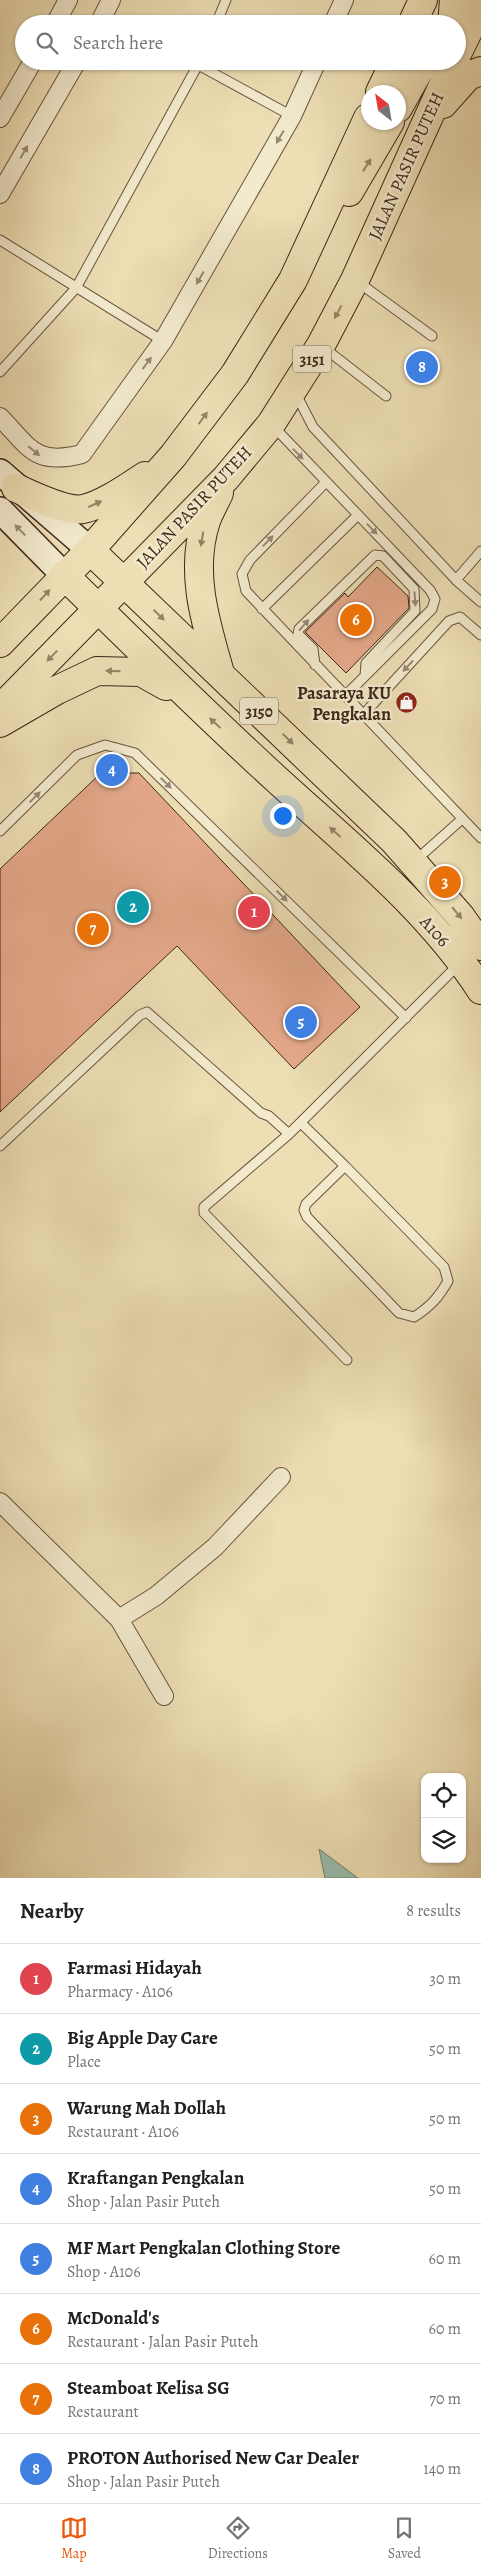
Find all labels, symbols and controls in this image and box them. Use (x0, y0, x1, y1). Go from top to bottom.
search box (15, 15, 466, 70)
icon: search (33, 29, 61, 57)
text: Search here (73, 30, 163, 56)
north arrow (361, 85, 406, 130)
street label: JALAN PASIR PUTEH (363, 88, 449, 244)
one-way arrow (276, 130, 285, 143)
one-way arrow (20, 146, 29, 159)
one-way arrow (362, 159, 371, 172)
one-way arrow (195, 271, 204, 284)
one-way arrow (334, 305, 343, 319)
road number: 3151 (293, 346, 331, 372)
pin: 8 (406, 348, 438, 386)
one-way arrow (142, 357, 153, 370)
one-way arrow (198, 411, 208, 425)
street label: JALAN PASIR PUTEH (131, 440, 257, 574)
one-way arrow (28, 445, 41, 456)
one-way arrow (291, 447, 303, 459)
one-way arrow (88, 499, 102, 507)
one-way arrow (366, 523, 378, 535)
one-way arrow (14, 524, 26, 536)
one-way arrow (198, 532, 206, 548)
one-way arrow (262, 536, 274, 548)
one-way arrow (39, 589, 51, 601)
one-way arrow (411, 591, 419, 607)
pin: 6 (340, 601, 372, 639)
one-way arrow (152, 609, 164, 621)
one-way arrow (299, 618, 310, 631)
one-way arrow (46, 650, 58, 662)
one-way arrow (402, 660, 414, 672)
one-way arrow (104, 667, 120, 675)
place label: Pasaraya KU Pengkalan (297, 681, 391, 726)
shop icon: Pasaraya KU Pengkalan (395, 691, 419, 715)
road number: 3150 (240, 698, 278, 724)
one-way arrow (209, 717, 221, 729)
one-way arrow (282, 733, 294, 745)
pin: 4 (96, 751, 128, 789)
one-way arrow (160, 776, 172, 788)
one-way arrow (29, 791, 41, 803)
your location (270, 803, 296, 829)
one-way arrow (330, 826, 342, 838)
pin: 3 (429, 863, 461, 901)
pin: 2 (117, 888, 149, 926)
one-way arrow (276, 890, 288, 902)
pin: 1 (238, 893, 270, 931)
one-way arrow (452, 906, 463, 919)
street label: A106 (414, 909, 455, 952)
pin: 7 (77, 910, 109, 948)
pin: 5 (285, 1003, 317, 1041)
map controls (421, 1773, 466, 1863)
button: locate (421, 1773, 466, 1818)
button: layers (421, 1818, 466, 1863)
text: Nearby (20, 1897, 83, 1925)
text: 8 results (406, 1900, 461, 1922)
text: Farmasi Hidayah (67, 1955, 202, 1981)
text: 1 (33, 1968, 39, 1990)
text: 30 m (429, 1968, 461, 1990)
text: Pharmacy · A106 (67, 1981, 173, 2003)
text: Big Apple Day Care (67, 2025, 218, 2051)
text: 2 (32, 2038, 40, 2060)
text: 50 m (429, 2038, 461, 2060)
text: Place (67, 2051, 101, 2073)
text: Warung Mah Dollah (67, 2095, 226, 2121)
text: 3 (33, 2108, 39, 2130)
text: 50 m (429, 2108, 461, 2130)
text: Restaurant · A106 (67, 2121, 179, 2143)
text: Kraftangan Pengkalan (67, 2165, 244, 2191)
text: 4 (32, 2178, 40, 2200)
text: 50 m (429, 2178, 461, 2200)
text: Shop · Jalan Pasir Puteh (67, 2191, 220, 2213)
text: MF Mart Pengkalan Clothing Store (67, 2235, 340, 2261)
text: 5 (33, 2248, 39, 2270)
text: 60 m (429, 2248, 461, 2270)
text: Shop · A106 (67, 2261, 141, 2283)
text: McDonald's (67, 2305, 159, 2331)
text: 6 (32, 2318, 40, 2340)
text: 60 m (429, 2318, 461, 2340)
text: Restaurant · Jalan Pasir Puteh (67, 2331, 258, 2353)
text: Steamboat Kelisa SG (67, 2375, 230, 2401)
text: 7 (33, 2388, 39, 2410)
text: 70 m (429, 2388, 461, 2410)
text: Restaurant (67, 2401, 139, 2423)
text: PROTON Authorised New Car Dealer (67, 2445, 359, 2471)
text: 8 (32, 2458, 40, 2480)
text: 140 m (423, 2458, 461, 2480)
text: Shop · Jalan Pasir Puteh (67, 2471, 220, 2493)
tab: Map (60, 2514, 88, 2563)
tab: Directions (208, 2514, 268, 2563)
tab: Saved (388, 2514, 421, 2563)

